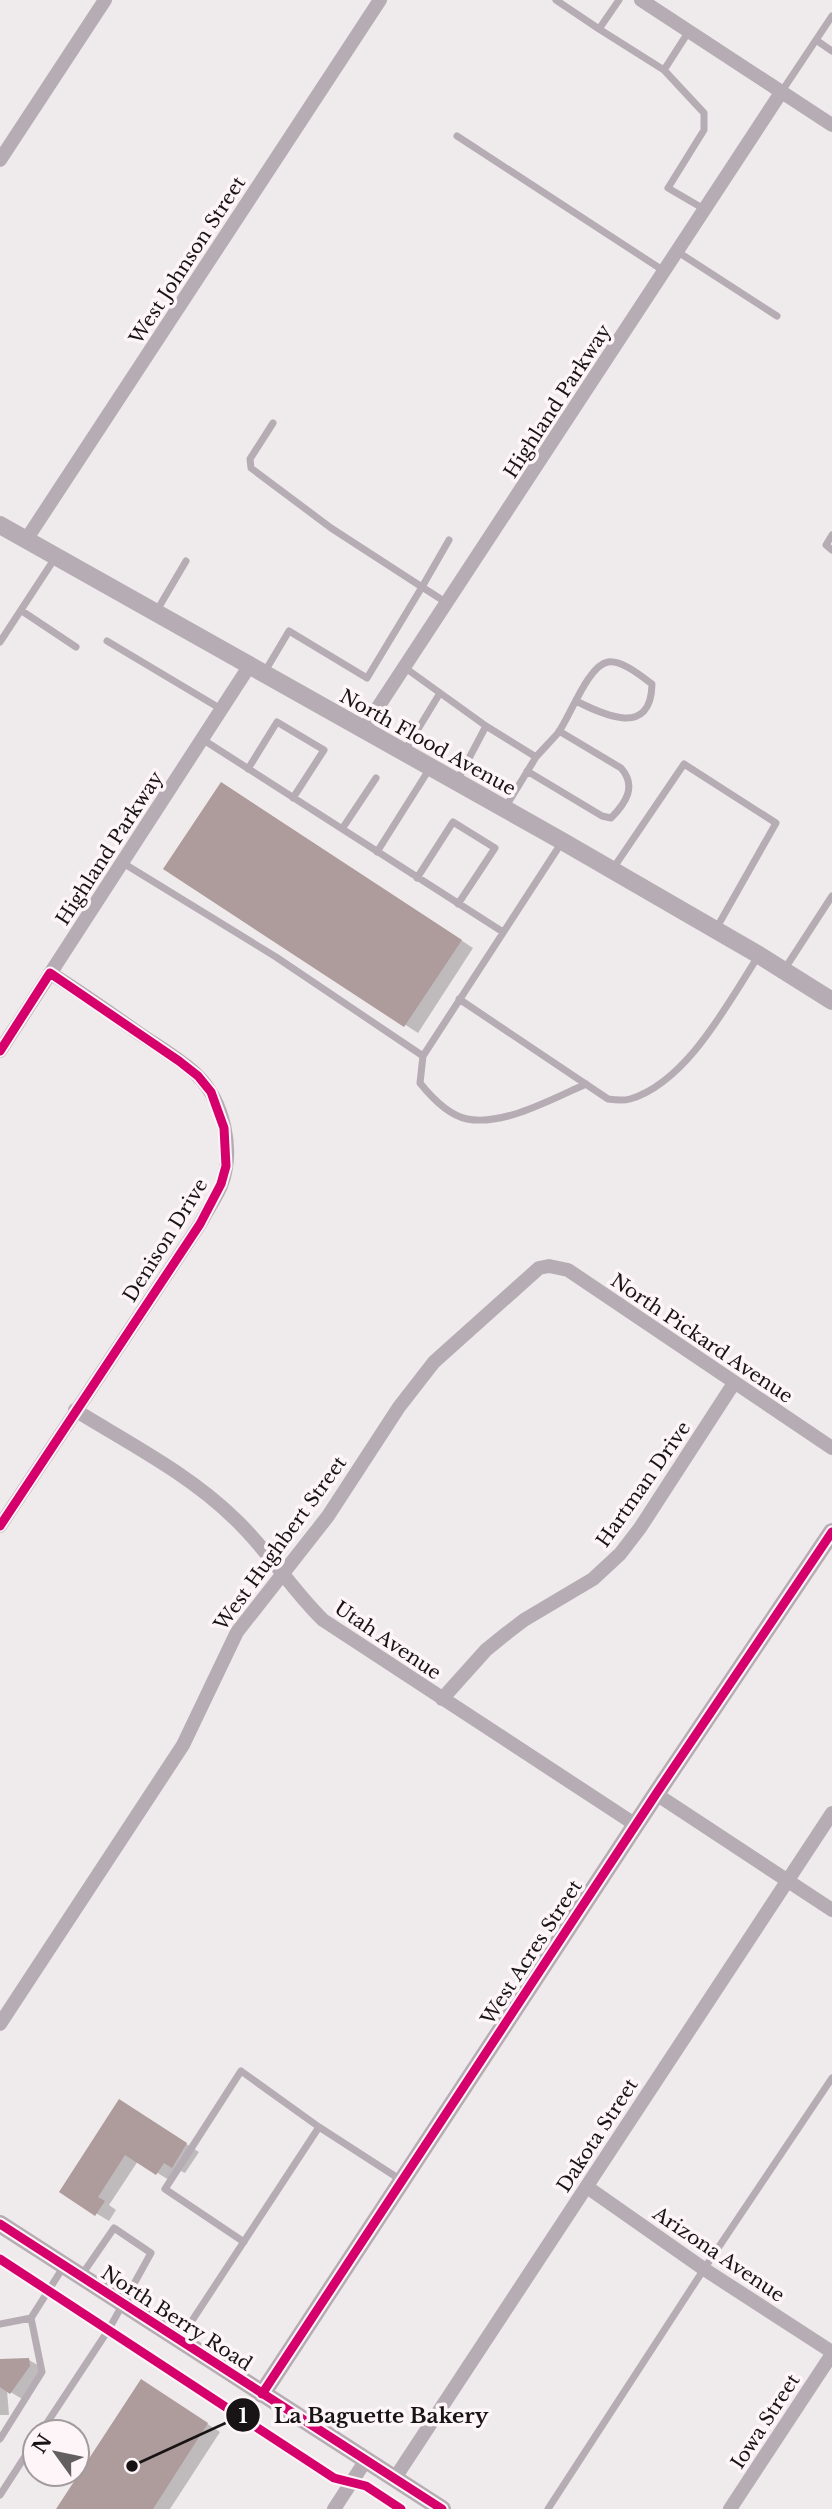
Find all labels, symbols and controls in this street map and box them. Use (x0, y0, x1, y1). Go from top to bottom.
street label: West Johnson Street (124, 171, 251, 349)
street label: Highland Parkway (499, 320, 616, 483)
street label: North Flood Avenue (336, 685, 520, 800)
street label: Highland Parkway (51, 767, 168, 930)
street label: Denison Drive (118, 1174, 213, 1306)
street label: North Pickard Avenue (606, 1269, 797, 1408)
street label: Hartman Drive (592, 1417, 695, 1552)
street label: West Hughbert Street (209, 1451, 352, 1636)
street label: Utah Avenue (330, 1596, 445, 1685)
street label: West Acres Street (476, 1875, 587, 2030)
street label: Dakota Street (552, 2074, 643, 2196)
street label: Arizona Avenue (648, 2201, 789, 2307)
street label: North Berry Road (97, 2261, 256, 2376)
street label: Iowa Street (726, 2369, 805, 2473)
callout: La Baguette Bakery (225, 2394, 503, 2436)
text: 1 (238, 2403, 248, 2429)
text: La Baguette Bakery (274, 2403, 489, 2429)
north arrow (21, 2418, 91, 2488)
text: N (28, 2430, 57, 2458)

